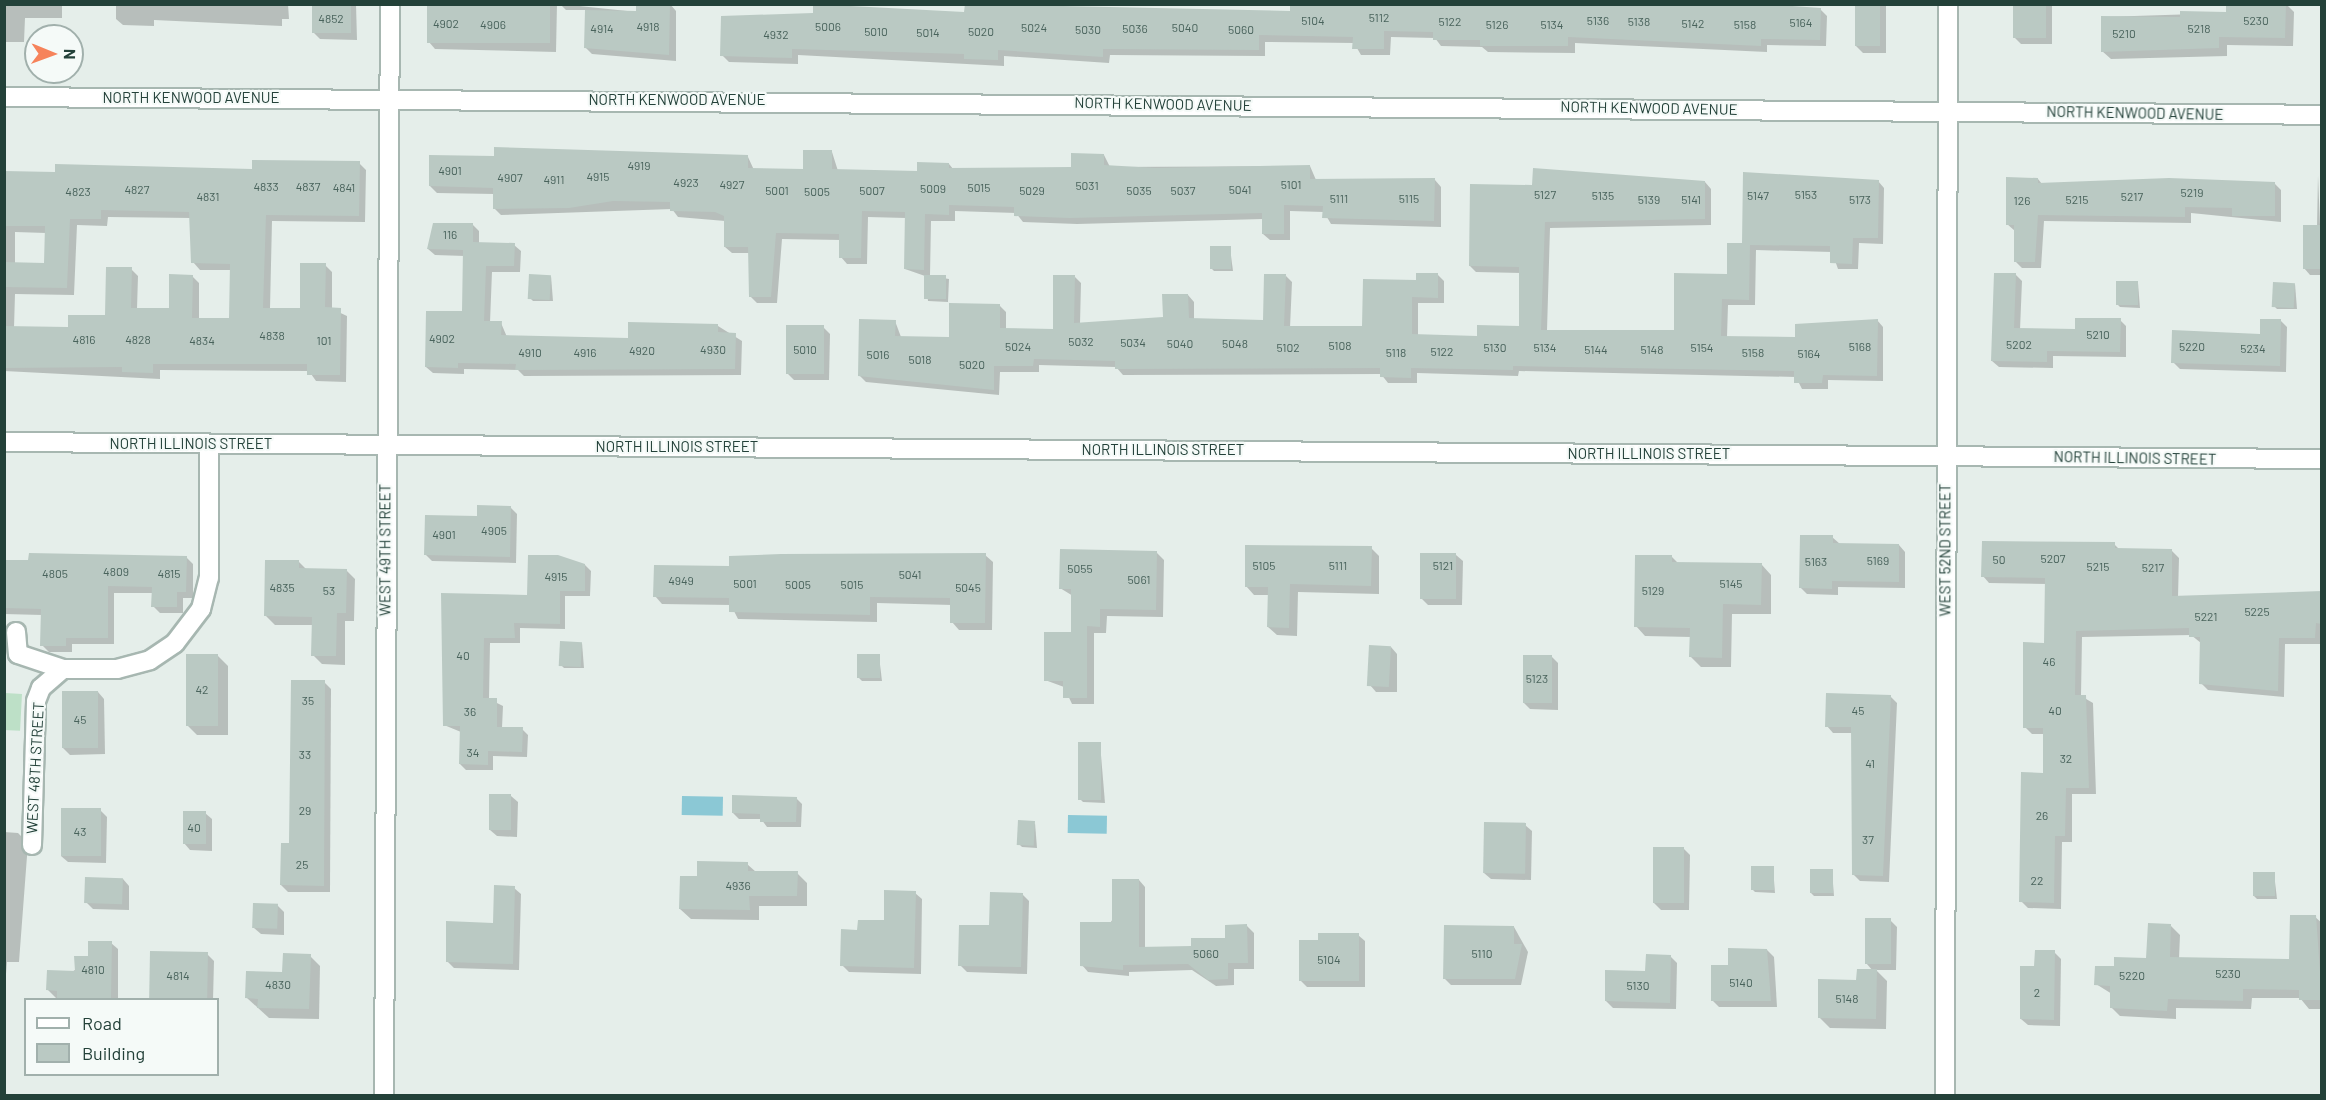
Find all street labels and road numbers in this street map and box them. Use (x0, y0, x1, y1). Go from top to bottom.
street label: NORTH KENWOOD AVENUE (102, 89, 280, 107)
street label: NORTH KENWOOD AVENUE (588, 91, 766, 109)
street label: NORTH KENWOOD AVENUE (1074, 93, 1252, 115)
street label: NORTH KENWOOD AVENUE (1560, 97, 1738, 119)
street label: NORTH KENWOOD AVENUE (2046, 102, 2224, 124)
street label: NORTH ILLINOIS STREET (110, 435, 272, 453)
street label: NORTH ILLINOIS STREET (596, 438, 758, 456)
street label: NORTH ILLINOIS STREET (1082, 441, 1244, 459)
street label: NORTH ILLINOIS STREET (1568, 445, 1730, 463)
street label: NORTH ILLINOIS STREET (2053, 448, 2217, 468)
street label: WEST 49TH STREET (376, 484, 394, 616)
street label: WEST 52ND STREET (1936, 484, 1954, 616)
street label: WEST 48TH STREET (23, 701, 47, 835)

